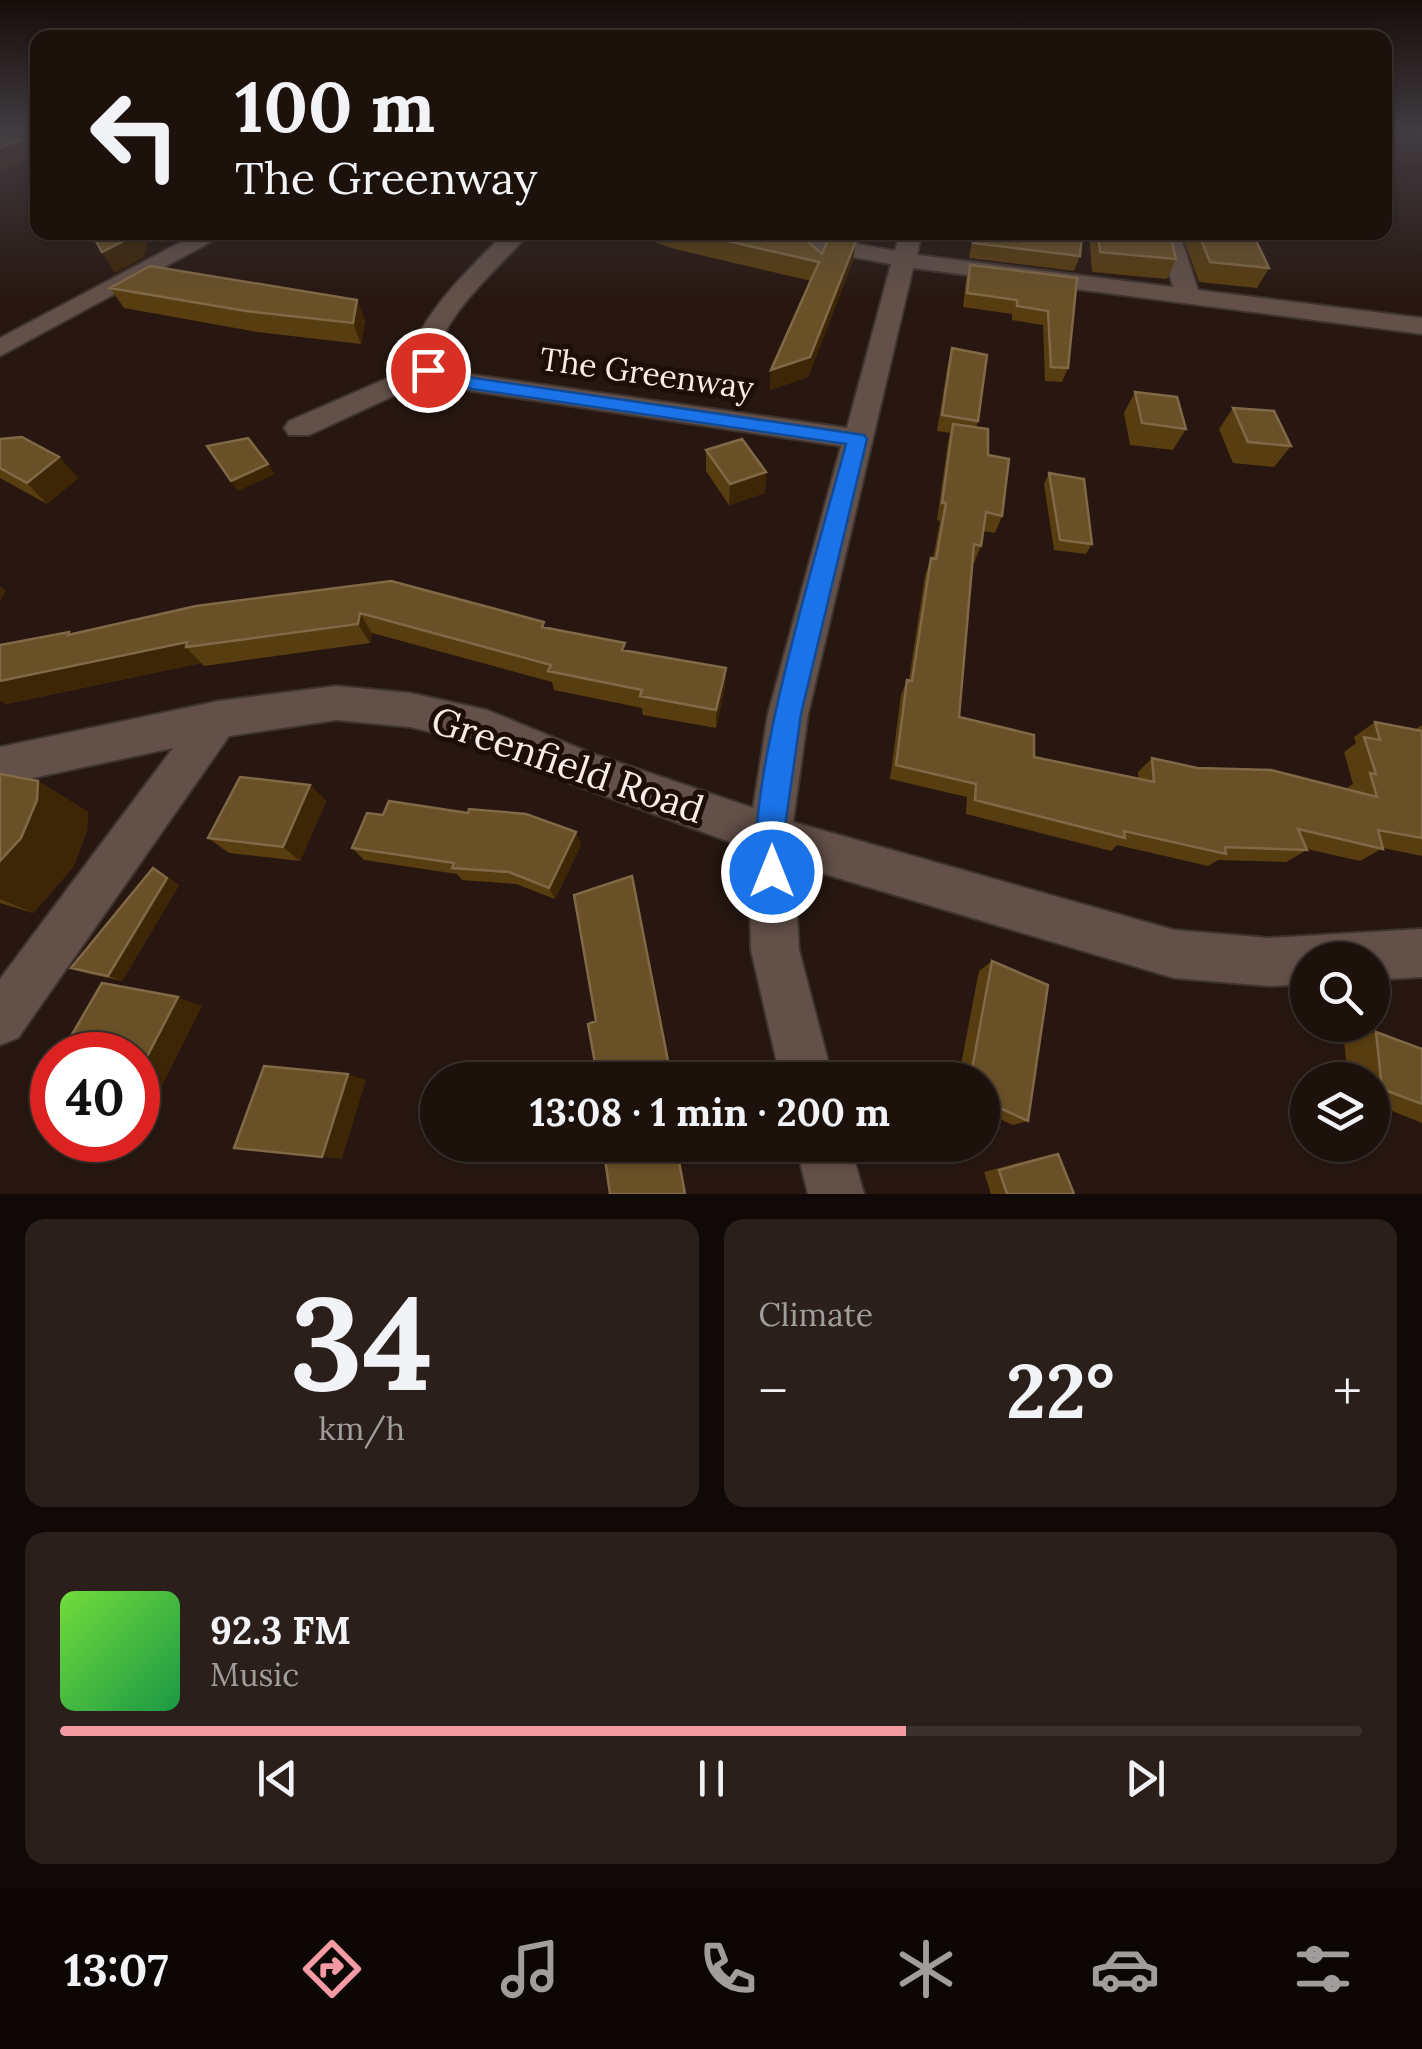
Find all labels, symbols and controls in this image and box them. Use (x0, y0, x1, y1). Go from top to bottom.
text: 100 m (235, 62, 435, 151)
icon: left (70, 70, 200, 200)
text: The Greenway (235, 149, 538, 206)
pin (386, 328, 471, 413)
street label: The Greenway (538, 338, 757, 408)
icon: arrive (401, 343, 456, 398)
street label: Greenfield Road (426, 695, 710, 833)
position arrow (720, 820, 824, 924)
map controls (1290, 942, 1390, 1162)
button: search (1290, 942, 1390, 1042)
speed limit sign: 40 (30, 1032, 160, 1162)
button: layers (1290, 1062, 1390, 1162)
text: 13:08 · 1 min · 200 m (530, 1088, 890, 1136)
text: 34 (290, 1259, 434, 1426)
text: Climate (759, 1294, 873, 1335)
text: 22° (1006, 1343, 1115, 1439)
text: − (759, 1356, 788, 1426)
text: + (1333, 1356, 1362, 1426)
text: km/h (319, 1408, 405, 1449)
text: 92.3 FM (210, 1606, 351, 1654)
text: Music (210, 1654, 299, 1695)
icon: previous (250, 1751, 305, 1806)
icon: pause (684, 1751, 739, 1806)
icon: next (1118, 1751, 1173, 1806)
icon: directions (297, 1934, 367, 2004)
icon: music (495, 1934, 565, 2004)
icon: phone (693, 1934, 763, 2004)
icon: climate (891, 1934, 961, 2004)
icon: car (1090, 1934, 1160, 2004)
icon: filters (1288, 1934, 1358, 2004)
text: 13:07 (64, 1941, 169, 1998)

